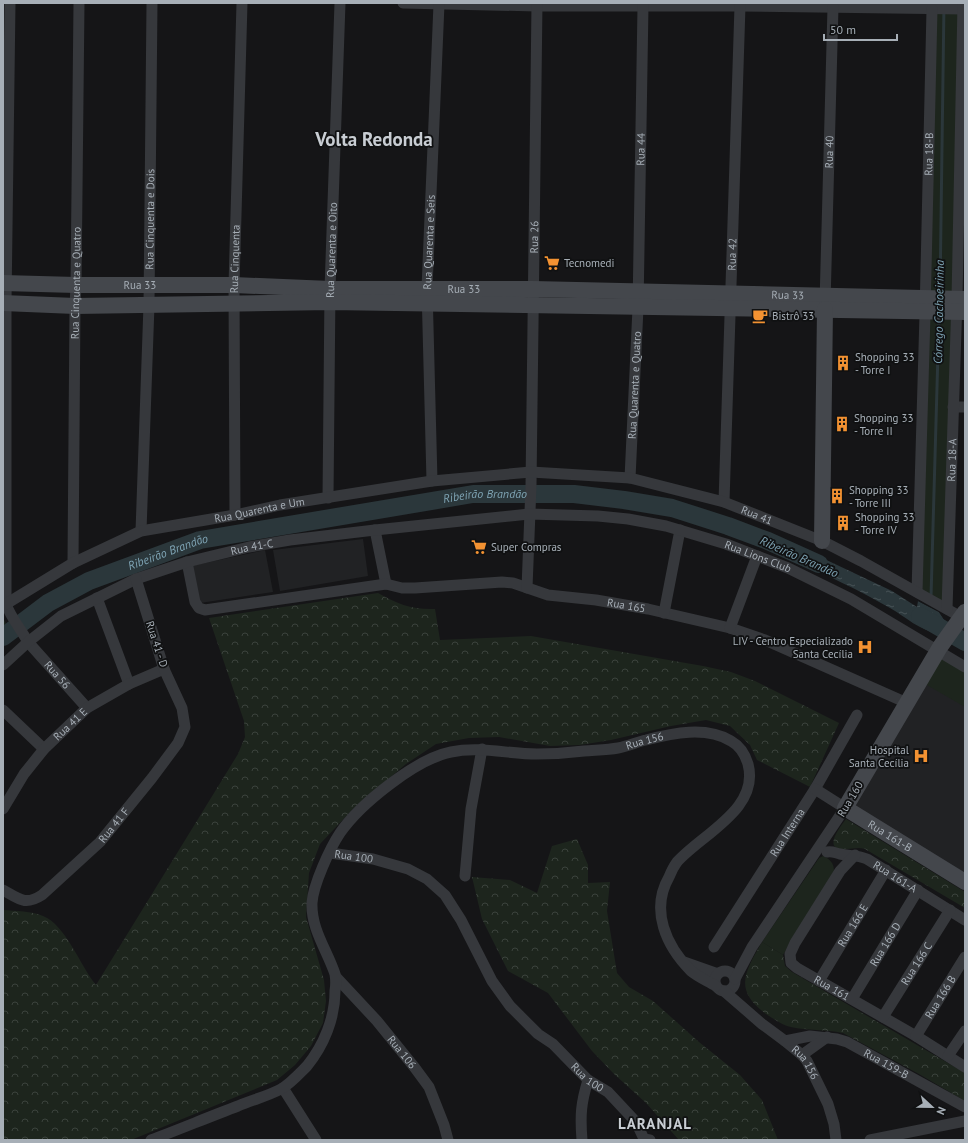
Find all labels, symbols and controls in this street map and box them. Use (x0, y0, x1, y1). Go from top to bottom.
scale bar (824, 16, 897, 42)
text: 50 m (830, 22, 856, 37)
district label: Volta Redonda (314, 127, 433, 151)
street label: Rua 18-B (921, 132, 936, 176)
street label: Rua 44 (633, 133, 648, 166)
street label: Rua 40 (822, 135, 837, 169)
street label: Rua Cinquenta e Dois (142, 168, 157, 270)
street label: Rua Quarenta e Seis (420, 194, 438, 290)
street label: Rua Quarenta e Oito (323, 202, 340, 298)
street label: Rua 26 (527, 221, 541, 254)
street label: Rua Cinquenta (227, 224, 243, 293)
street label: Rua Cinquenta e Quatro (68, 227, 84, 339)
street label: Rua 42 (724, 238, 740, 271)
supermarket icon: Tecnomedi (543, 254, 561, 272)
place label: Tecnomedi (564, 256, 614, 270)
water label: Córrego Cachoeirinha (930, 260, 947, 364)
street label: Rua 33 (124, 278, 156, 292)
street label: Rua 33 (447, 282, 480, 296)
street label: Rua 33 (771, 288, 804, 302)
cafe icon: Bistrô 33 (751, 307, 769, 325)
place label: Bistrô 33 (772, 309, 814, 323)
street label: Rua Quarenta e Quatro (625, 331, 644, 439)
place label: Shopping 33 - Torre I (855, 350, 914, 377)
building icon: Shopping 33 - Torre I (834, 354, 852, 372)
place label: Shopping 33 - Torre II (854, 411, 913, 438)
building icon: Shopping 33 - Torre II (833, 415, 851, 433)
street label: Rua 18-A (944, 438, 960, 482)
place label: Shopping 33 - Torre III (849, 483, 908, 510)
water label: Ribeirão Brandão (442, 486, 527, 506)
building icon: Shopping 33 - Torre III (828, 487, 846, 505)
street label: Rua Quarenta e Um (213, 494, 306, 525)
street label: Rua 41 (739, 503, 775, 528)
place label: Shopping 33 - Torre IV (855, 510, 914, 537)
building icon: Shopping 33 - Torre IV (834, 514, 852, 532)
water label: Ribeirão Brandão (126, 531, 209, 573)
water label: Ribeirão Brandão (758, 533, 841, 581)
street label: Rua 41-C (229, 536, 274, 558)
street label: Rua Lions Club (723, 537, 794, 576)
supermarket icon: Super Compras (470, 538, 488, 556)
place label: Super Compras (491, 540, 562, 554)
street label: Rua 165 (606, 595, 647, 615)
street label: Rua 41 - D (143, 619, 171, 669)
place label: LIV - Centro Especializado Santa Cecília (733, 634, 853, 661)
hospital icon: LIV - Centro Especializado Santa Cecília (856, 638, 874, 656)
street label: Rua 56 (41, 658, 73, 692)
street label: Rua 41 E (50, 705, 90, 743)
street label: Rua 156 (624, 729, 665, 753)
place label: Hospital Santa Cecília (849, 743, 910, 770)
hospital icon: Hospital Santa Cecília (912, 747, 930, 765)
street label: Rua 160 (834, 779, 866, 819)
street label: Rua 41 F (95, 804, 132, 846)
street label: Rua Interna (767, 806, 808, 859)
street label: Rua 161-B (866, 817, 915, 855)
street label: Rua 100 (334, 847, 374, 866)
street label: Rua 161-A (871, 858, 920, 896)
street label: Rua 166 E (834, 901, 871, 949)
street label: Rua 166 D (866, 920, 904, 969)
street label: Rua 166 C (898, 940, 935, 988)
street label: Rua 161 (812, 972, 852, 1004)
street label: Rua 166 B (922, 973, 959, 1021)
street label: Rua 106 (384, 1033, 420, 1071)
street label: Rua 156 (789, 1042, 822, 1082)
street label: Rua 159-B (861, 1046, 911, 1082)
street label: Rua 100 (568, 1060, 606, 1095)
north arrow (912, 1087, 952, 1127)
text: N (933, 1105, 949, 1117)
district label: LARANJAL (618, 1114, 692, 1133)

